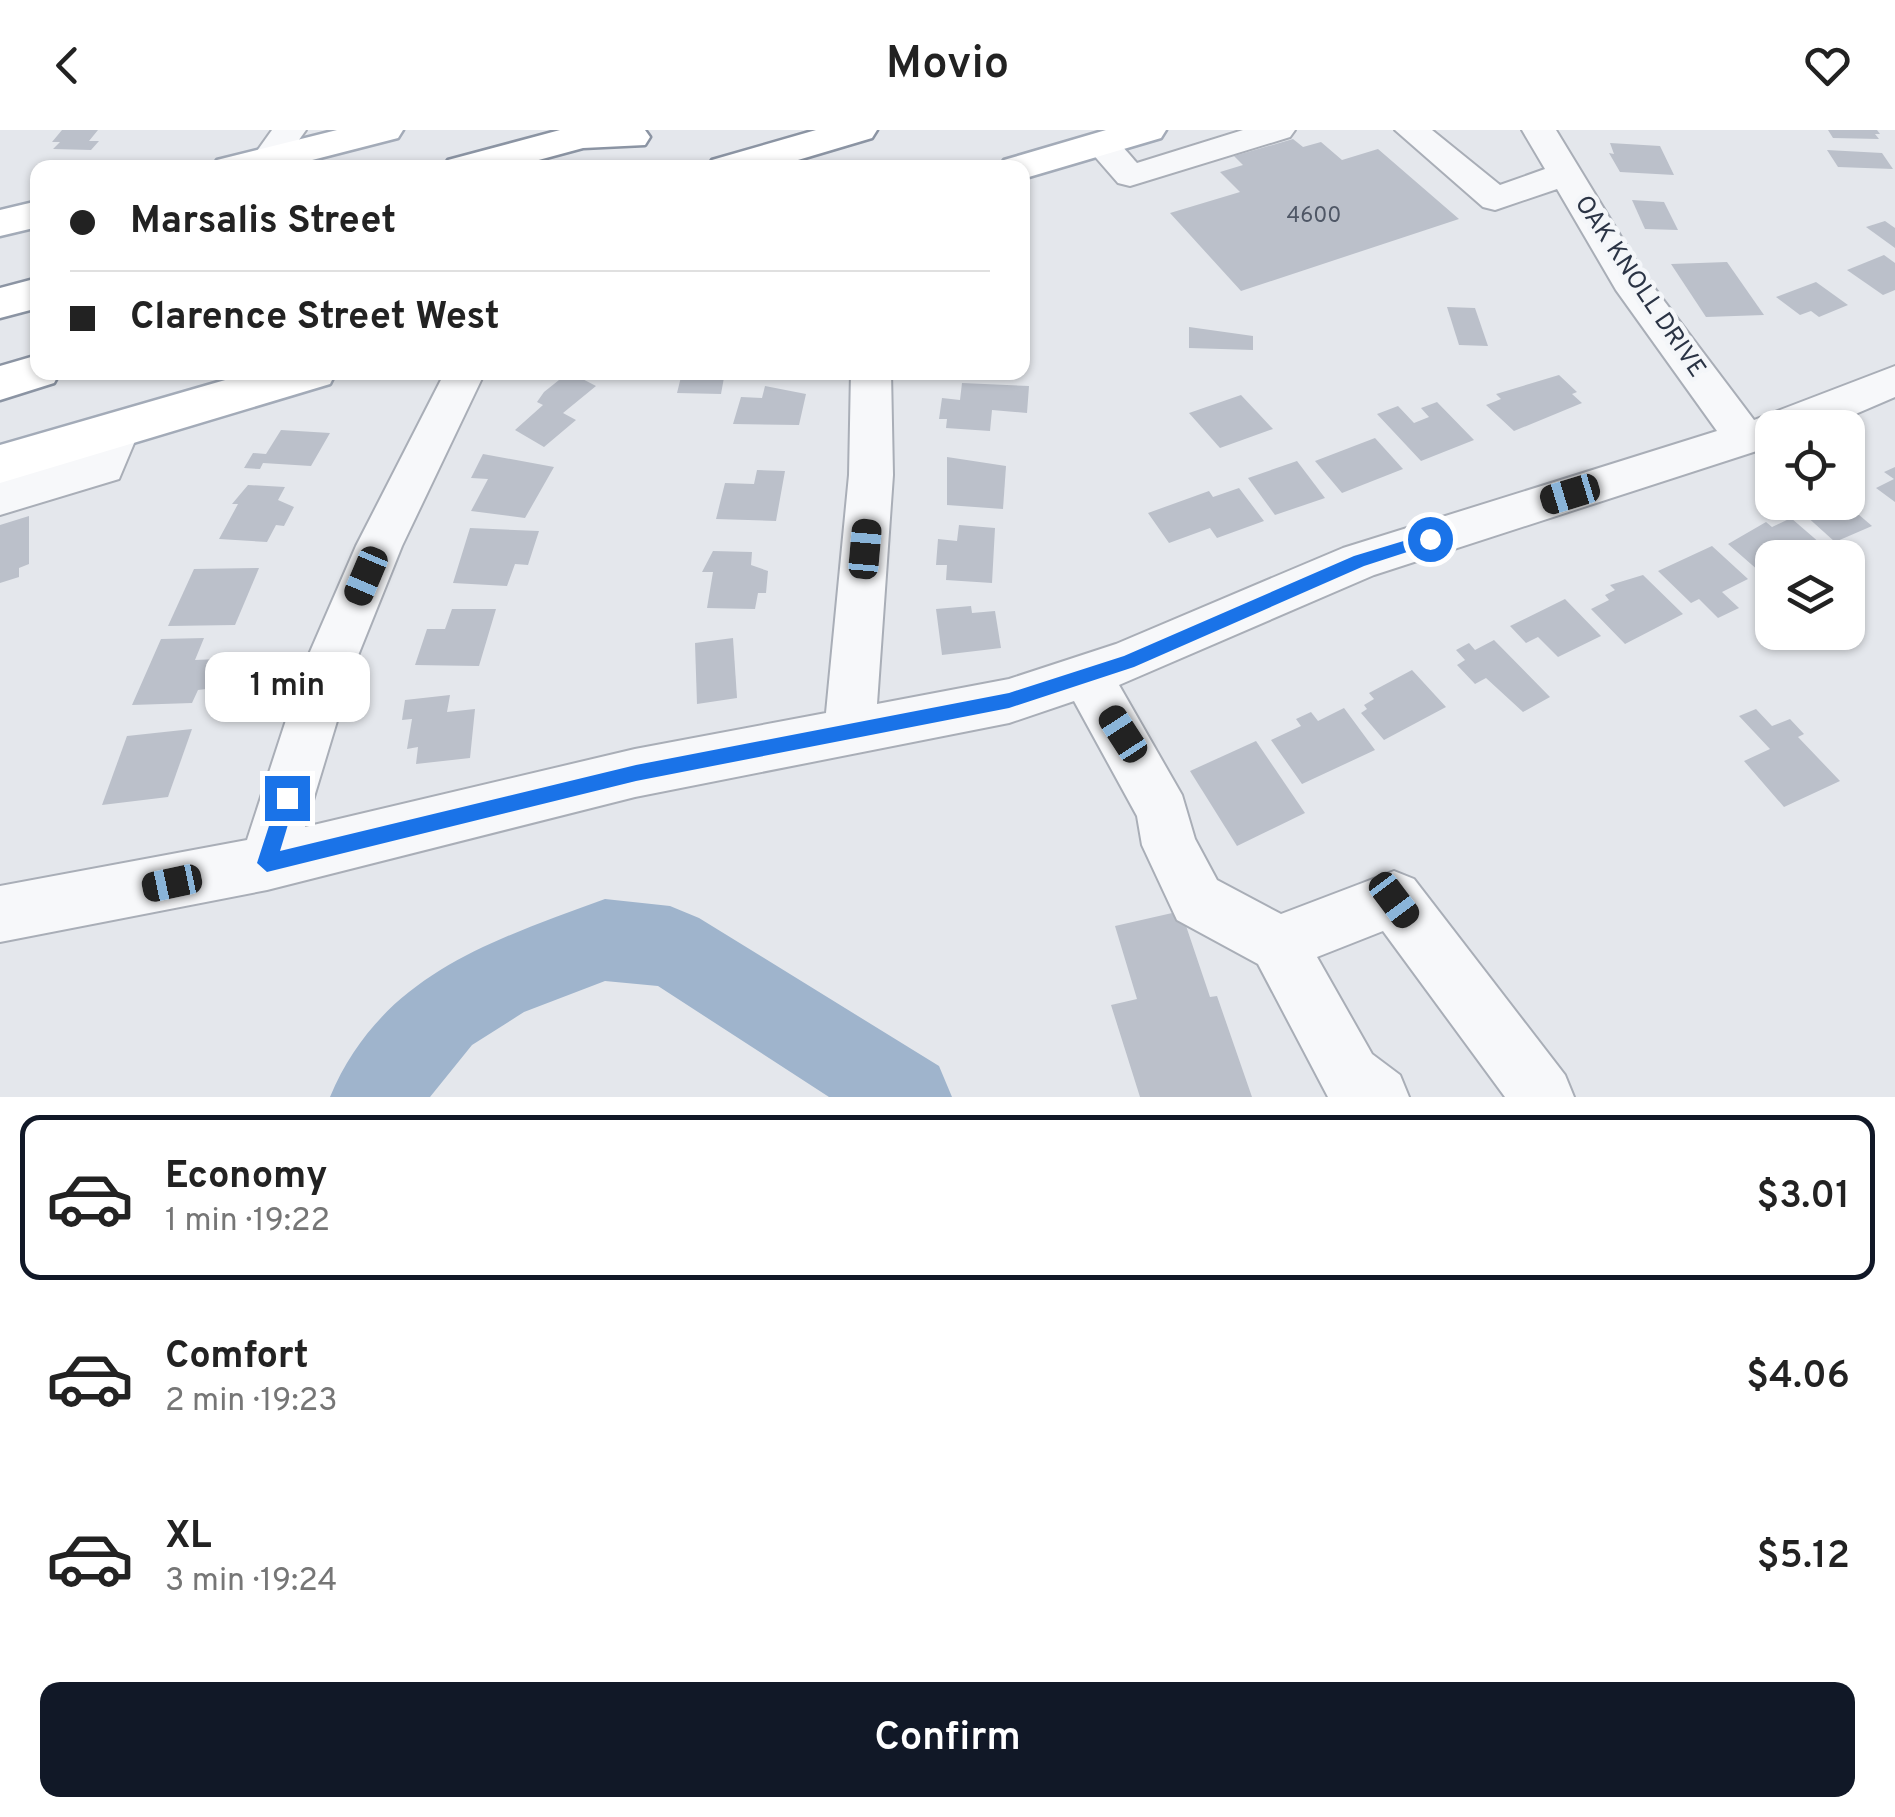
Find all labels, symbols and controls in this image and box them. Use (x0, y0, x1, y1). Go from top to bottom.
text: Movio (886, 37, 1009, 94)
icon: back (40, 38, 95, 93)
icon: heart (1800, 38, 1855, 93)
street label: OAK KNOLL DRIVE (1566, 190, 1712, 384)
text: Marsalis Street (130, 198, 396, 247)
house number: 4600 (1287, 203, 1341, 230)
text: Clarence Street West (130, 294, 500, 343)
map controls (1755, 410, 1865, 650)
button: locate (1755, 410, 1865, 520)
car (1537, 471, 1603, 517)
route start (1408, 517, 1453, 562)
car (847, 518, 883, 580)
button: layers (1755, 540, 1865, 650)
car (340, 543, 392, 609)
callout: 1 min (204, 653, 370, 723)
text: 1 min (250, 667, 325, 707)
car (1094, 701, 1152, 767)
route end (265, 776, 310, 821)
car (140, 862, 204, 904)
car (1364, 867, 1424, 933)
icon: car (45, 1153, 135, 1243)
text: Economy (165, 1153, 327, 1202)
text: $3.01 (1756, 1173, 1850, 1222)
text: 1 min · 19:22 (165, 1202, 330, 1242)
icon: car (45, 1333, 135, 1423)
text: Comfort (165, 1333, 309, 1382)
text: $4.06 (1746, 1353, 1850, 1402)
text: 2 min · 19:23 (165, 1382, 337, 1422)
icon: car (45, 1513, 135, 1603)
text: XL (165, 1513, 212, 1562)
text: $5.12 (1757, 1533, 1850, 1582)
text: 3 min · 19:24 (165, 1562, 337, 1602)
button: Confirm (40, 1682, 1855, 1797)

